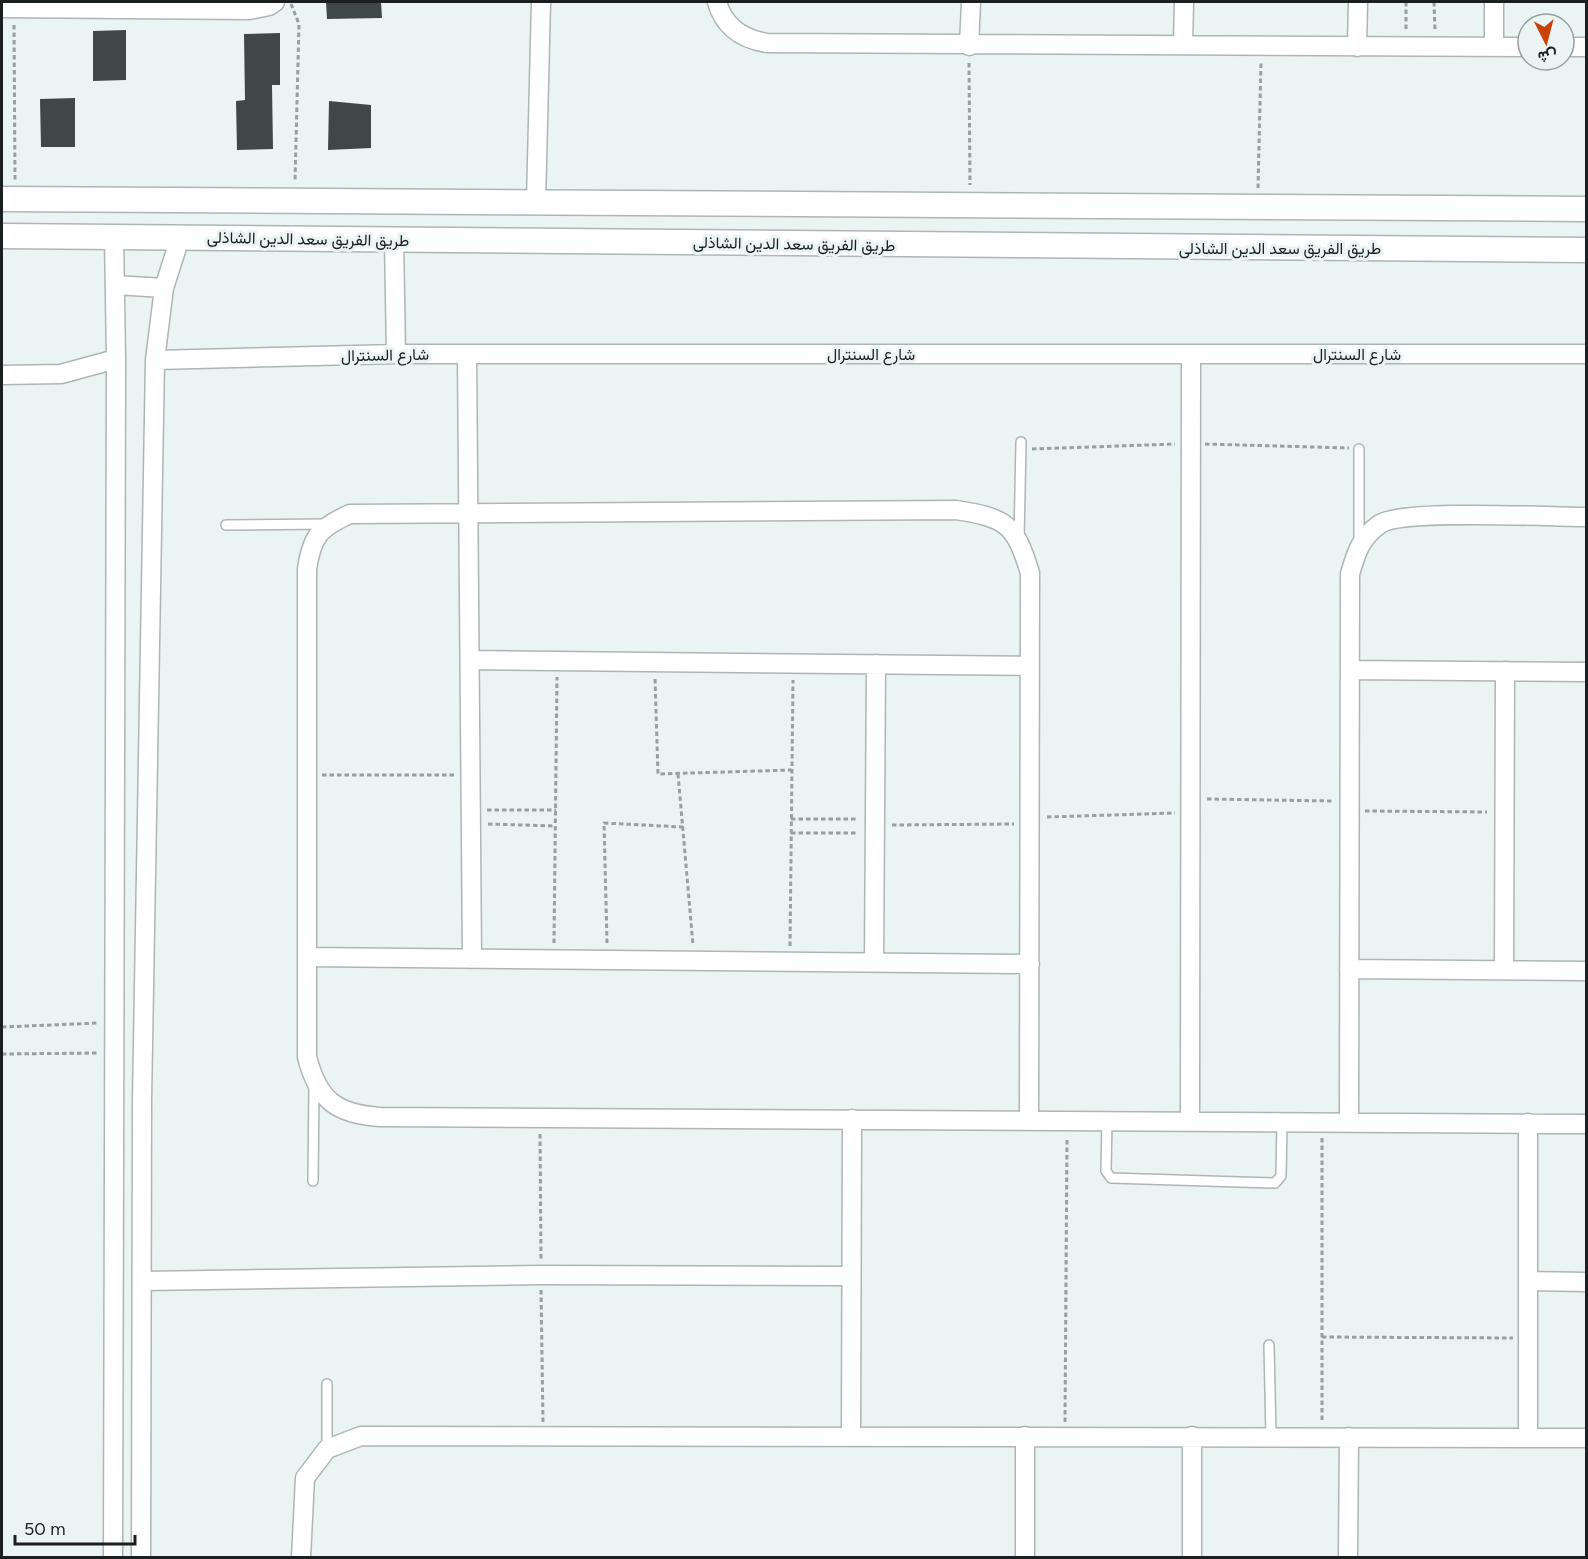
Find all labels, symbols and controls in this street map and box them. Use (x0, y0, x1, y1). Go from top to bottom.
north arrow (1516, 12, 1576, 72)
text: ش (1537, 46, 1558, 67)
street label: طريق الفريق سعد الدين الشاذلى (207, 228, 409, 251)
street label: طريق الفريق سعد الدين الشاذلى (693, 233, 895, 256)
street label: طريق الفريق سعد الدين الشاذلى (1179, 239, 1381, 259)
street label: شارع السنترال (341, 345, 429, 367)
street label: شارع السنترال (827, 345, 915, 366)
street label: شارع السنترال (1313, 345, 1401, 366)
scale bar (15, 1508, 135, 1546)
text: 50 m (24, 1518, 66, 1540)

